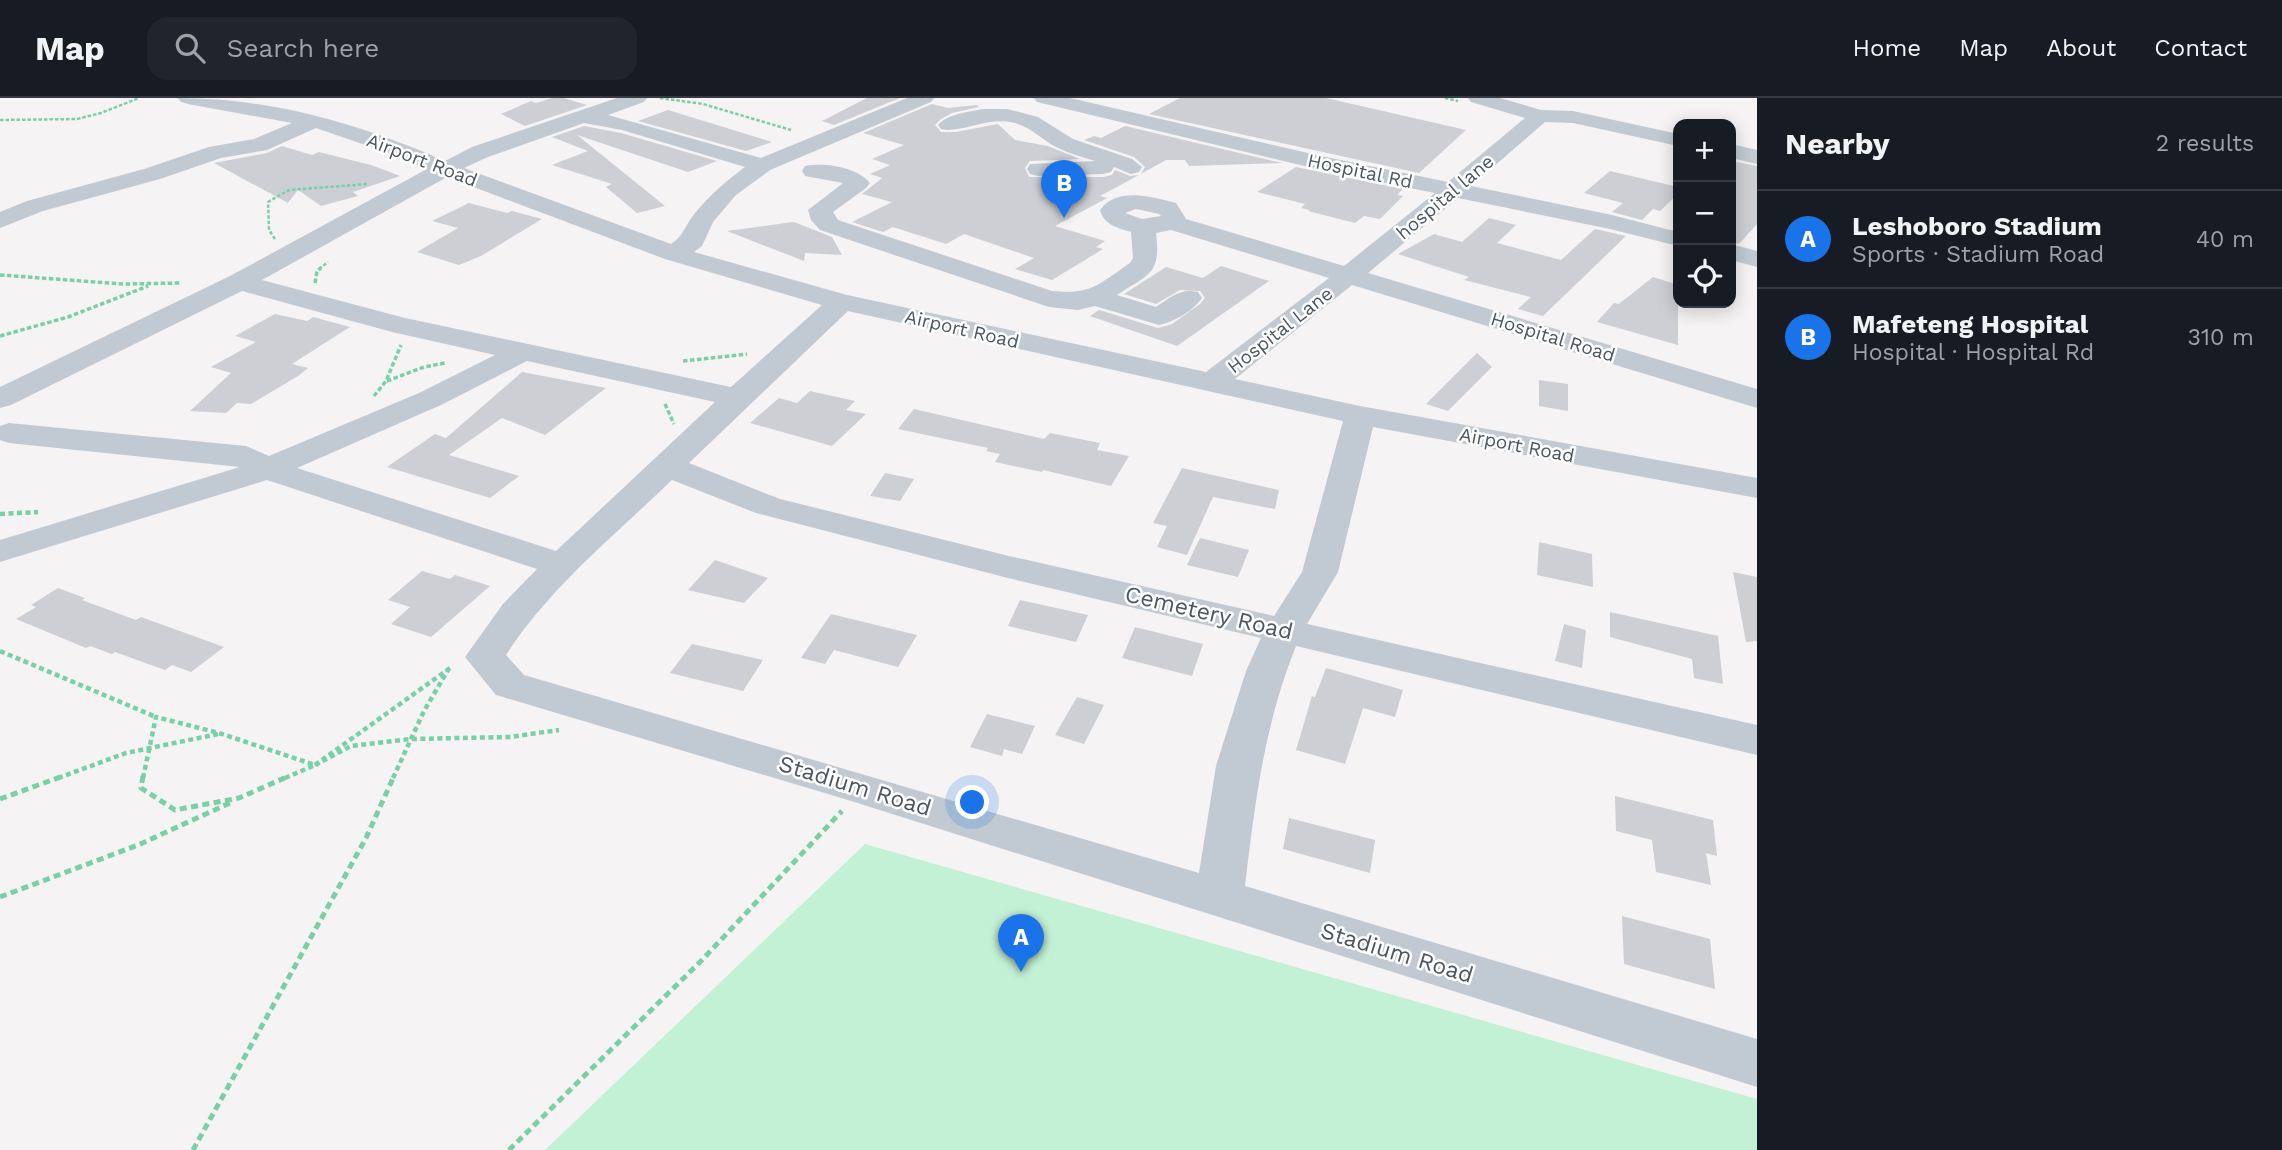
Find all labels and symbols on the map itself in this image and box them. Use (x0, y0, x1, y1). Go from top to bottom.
street label: Airport Road (363, 128, 481, 192)
street label: Hospital Rd (1305, 149, 1415, 193)
street label: hospital lane (1392, 150, 1498, 244)
pin: B (1041, 160, 1087, 218)
street label: Hospital Lane (1223, 282, 1337, 378)
street label: Airport Road (903, 305, 1021, 353)
street label: Hospital Road (1488, 307, 1618, 367)
street label: Airport Road (1458, 423, 1576, 467)
street label: Cemetery Road (1122, 581, 1296, 645)
street label: Stadium Road (775, 750, 935, 822)
your location (955, 785, 989, 819)
pin: A (998, 914, 1044, 972)
street label: Stadium Road (1317, 917, 1477, 989)

